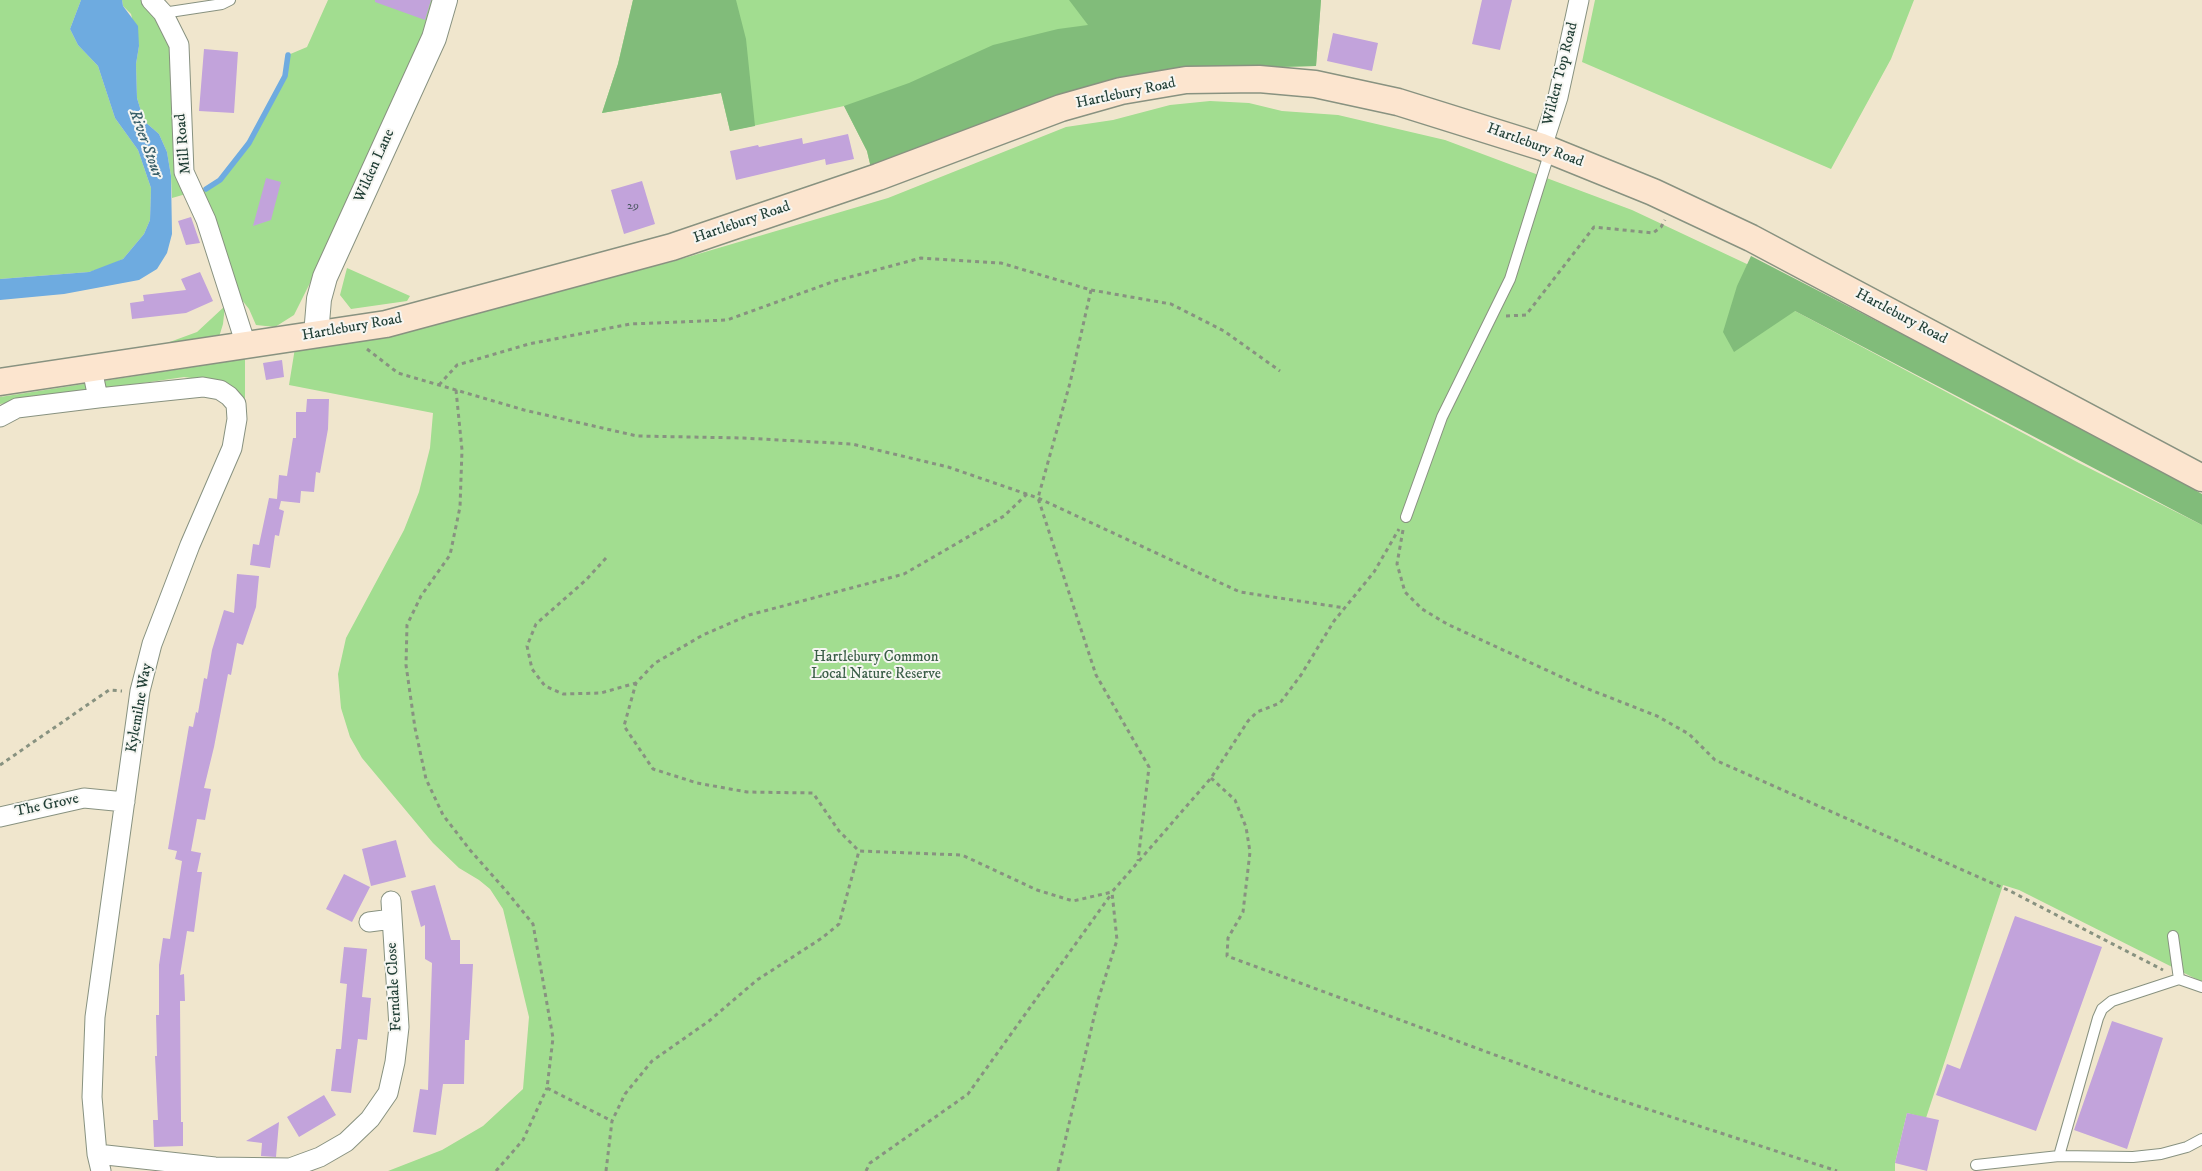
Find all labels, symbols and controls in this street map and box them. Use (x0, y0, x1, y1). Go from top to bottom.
street label: Wilden Top Road (1539, 21, 1583, 127)
street label: Hartlebury Road (1075, 75, 1177, 113)
water label: River Stour (124, 107, 166, 181)
street label: Mill Road (172, 113, 196, 175)
street label: Hartlebury Road (1484, 120, 1586, 172)
street label: Wilden Lane (351, 127, 399, 205)
street label: Hartlebury Road (691, 198, 793, 248)
house number: 29 (627, 200, 639, 214)
street label: Hartlebury Road (1852, 285, 1950, 349)
street label: Hartlebury Road (301, 310, 403, 346)
park label: Hartlebury Common Local Nature Reserve (811, 649, 941, 684)
street label: Kylemilne Way (123, 662, 157, 754)
street label: The Grove (13, 790, 81, 822)
street label: Ferndale Close (384, 942, 406, 1032)

